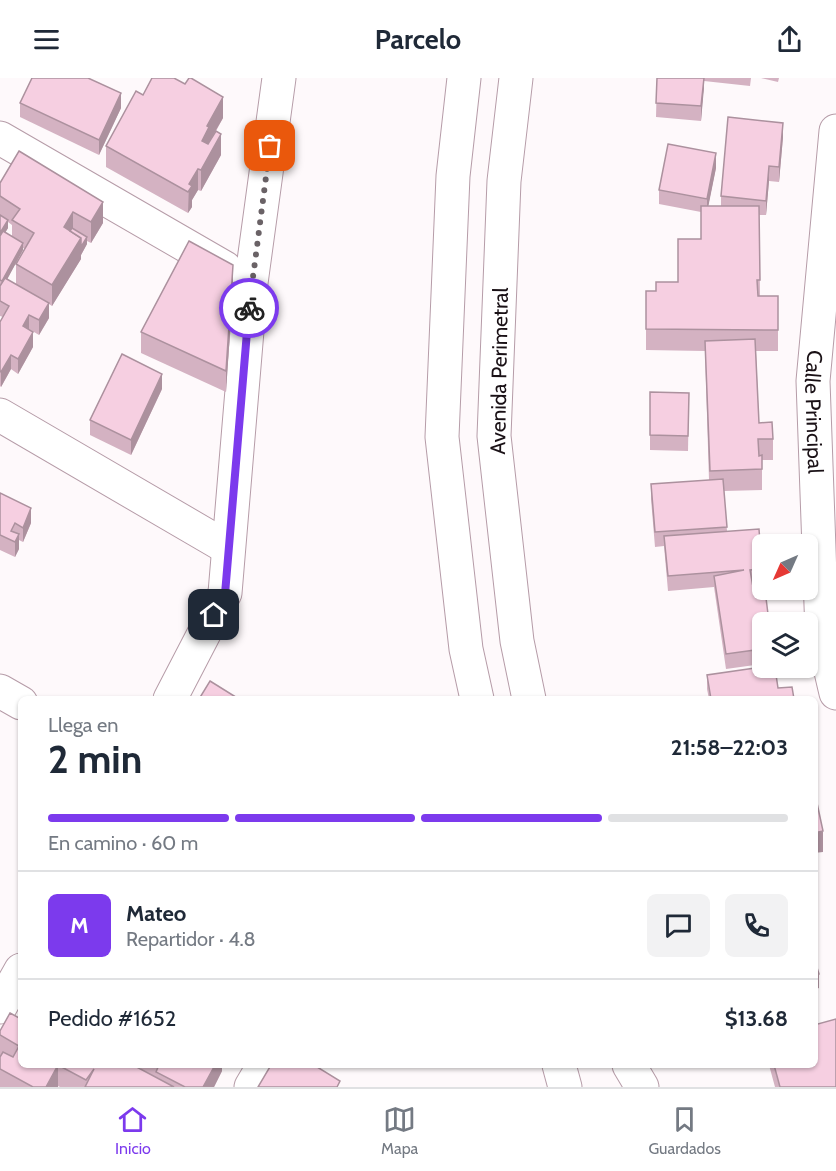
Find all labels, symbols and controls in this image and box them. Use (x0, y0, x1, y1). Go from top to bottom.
icon: menu (30, 23, 63, 56)
text: Parcelo (375, 23, 461, 56)
icon: share (773, 23, 806, 56)
pin (244, 120, 295, 171)
icon: bag (253, 129, 286, 162)
courier (219, 278, 279, 338)
street label: Avenida Perimetral (485, 287, 513, 455)
icon: bike (233, 292, 266, 325)
street label: Calle Principal (800, 349, 829, 474)
north arrow (752, 534, 818, 600)
map controls (752, 534, 818, 678)
pin (188, 589, 239, 640)
icon: home (197, 598, 230, 631)
button: layers (752, 612, 818, 678)
text: Llega en (48, 713, 118, 737)
text: 21:58–22:03 (671, 734, 788, 761)
text: 2 min (48, 735, 142, 783)
text: En camino · 60 m (48, 831, 198, 855)
button: chat (647, 894, 710, 957)
button: phone (725, 894, 788, 957)
text: Mateo (126, 900, 186, 927)
text: M (70, 912, 89, 939)
text: Repartidor · 4.8 (126, 927, 256, 951)
text: Pedido #1652 (48, 1005, 176, 1032)
text: $13.68 (725, 1005, 788, 1032)
tab: Inicio (115, 1103, 151, 1158)
tab: Mapa (381, 1103, 418, 1158)
tab: Guardados (648, 1103, 721, 1158)

